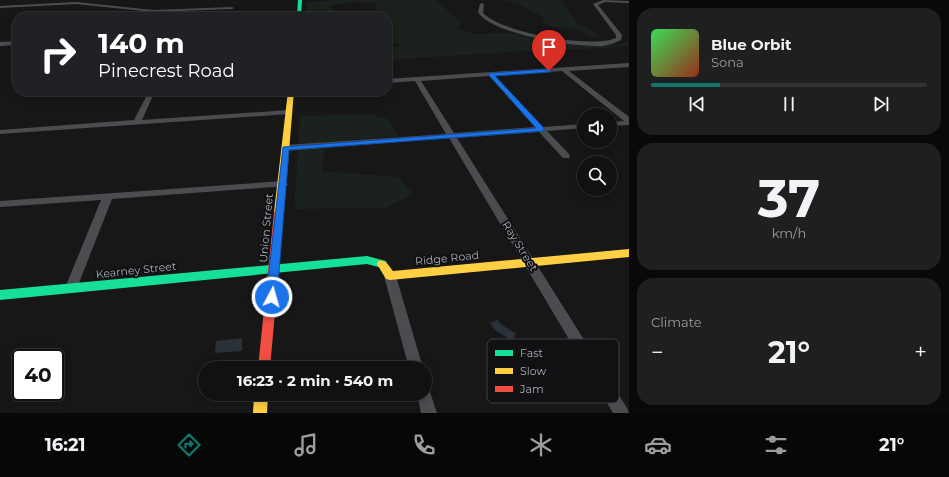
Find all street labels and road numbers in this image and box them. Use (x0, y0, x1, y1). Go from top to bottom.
street label: Union Street (256, 192, 276, 263)
street label: Ray Street (499, 218, 541, 274)
street label: Ridge Road (414, 248, 480, 268)
street label: Kearney Street (95, 259, 178, 281)

